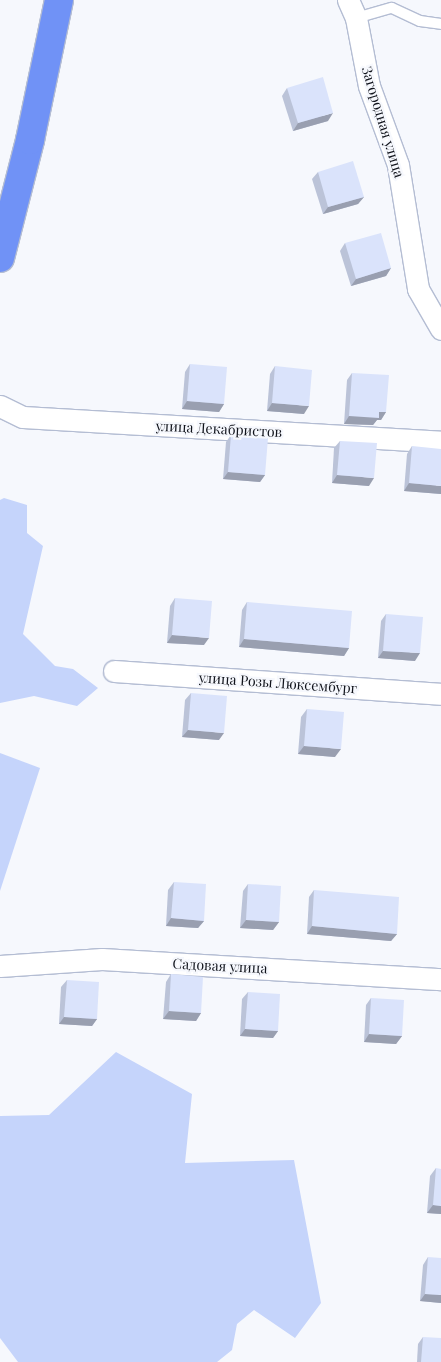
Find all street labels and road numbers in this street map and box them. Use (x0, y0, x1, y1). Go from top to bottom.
street label: Загородная улица (358, 64, 408, 180)
street label: улица Декабристов (155, 417, 283, 441)
street label: улица Розы Люксембург (198, 669, 358, 697)
street label: Садовая улица (172, 955, 268, 977)

